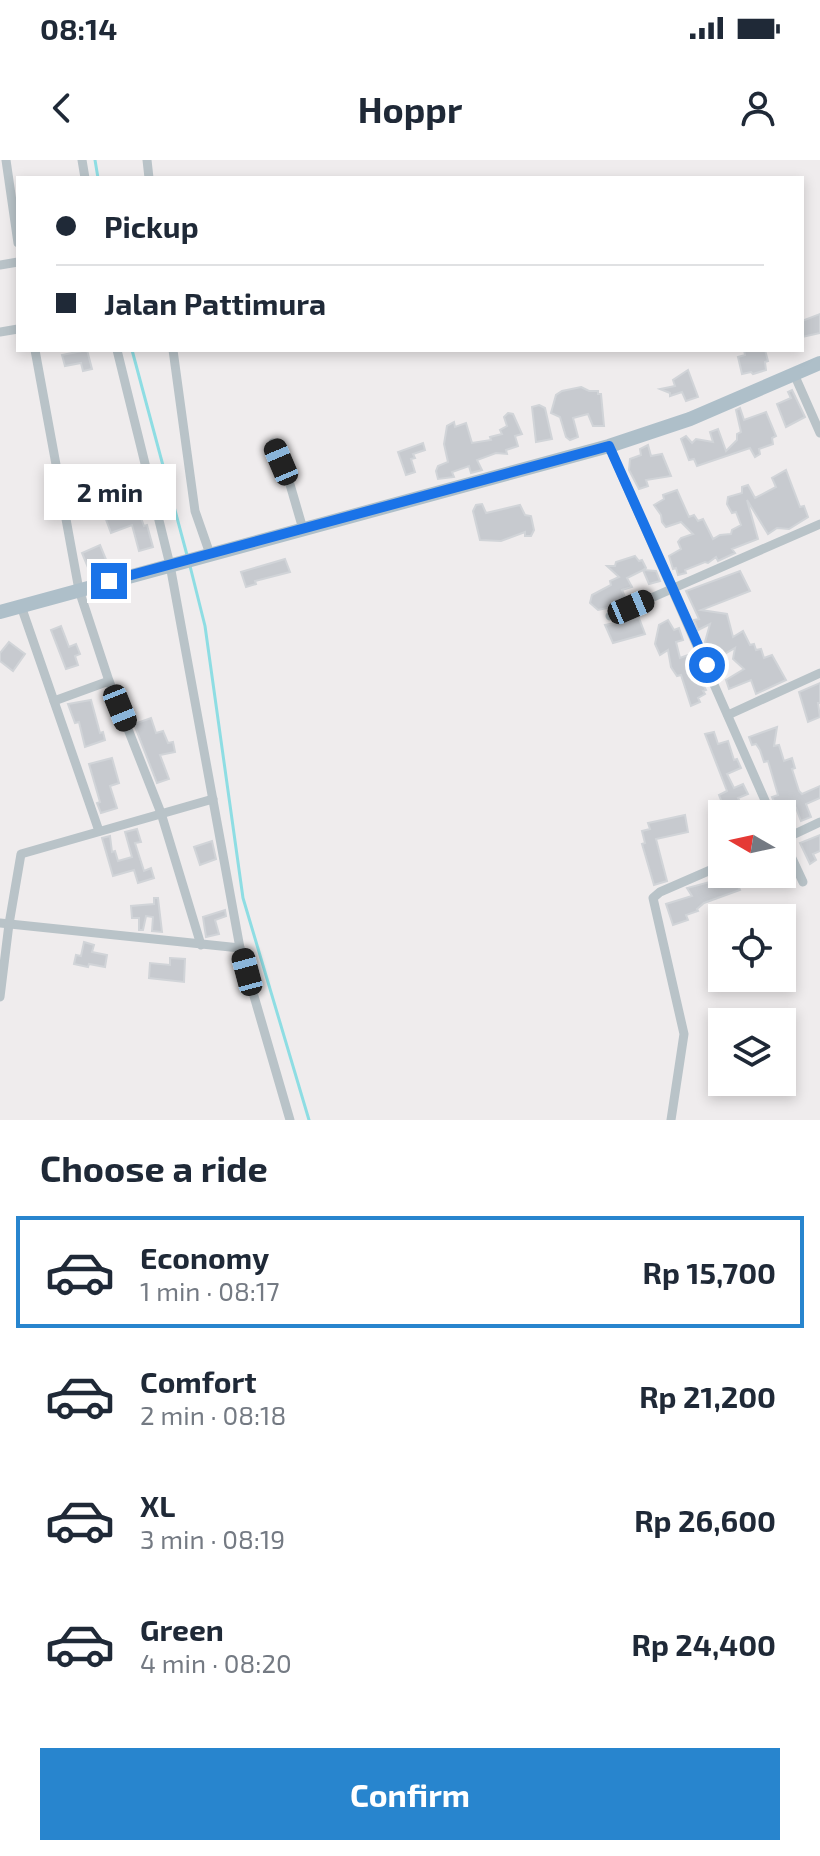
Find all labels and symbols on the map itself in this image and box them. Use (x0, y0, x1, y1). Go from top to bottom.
car (261, 435, 301, 489)
callout: 2 min (43, 465, 175, 521)
route end (91, 563, 127, 599)
car (604, 587, 658, 627)
route start (689, 647, 725, 683)
car (100, 681, 140, 735)
north arrow (708, 800, 796, 888)
car (229, 946, 265, 998)

